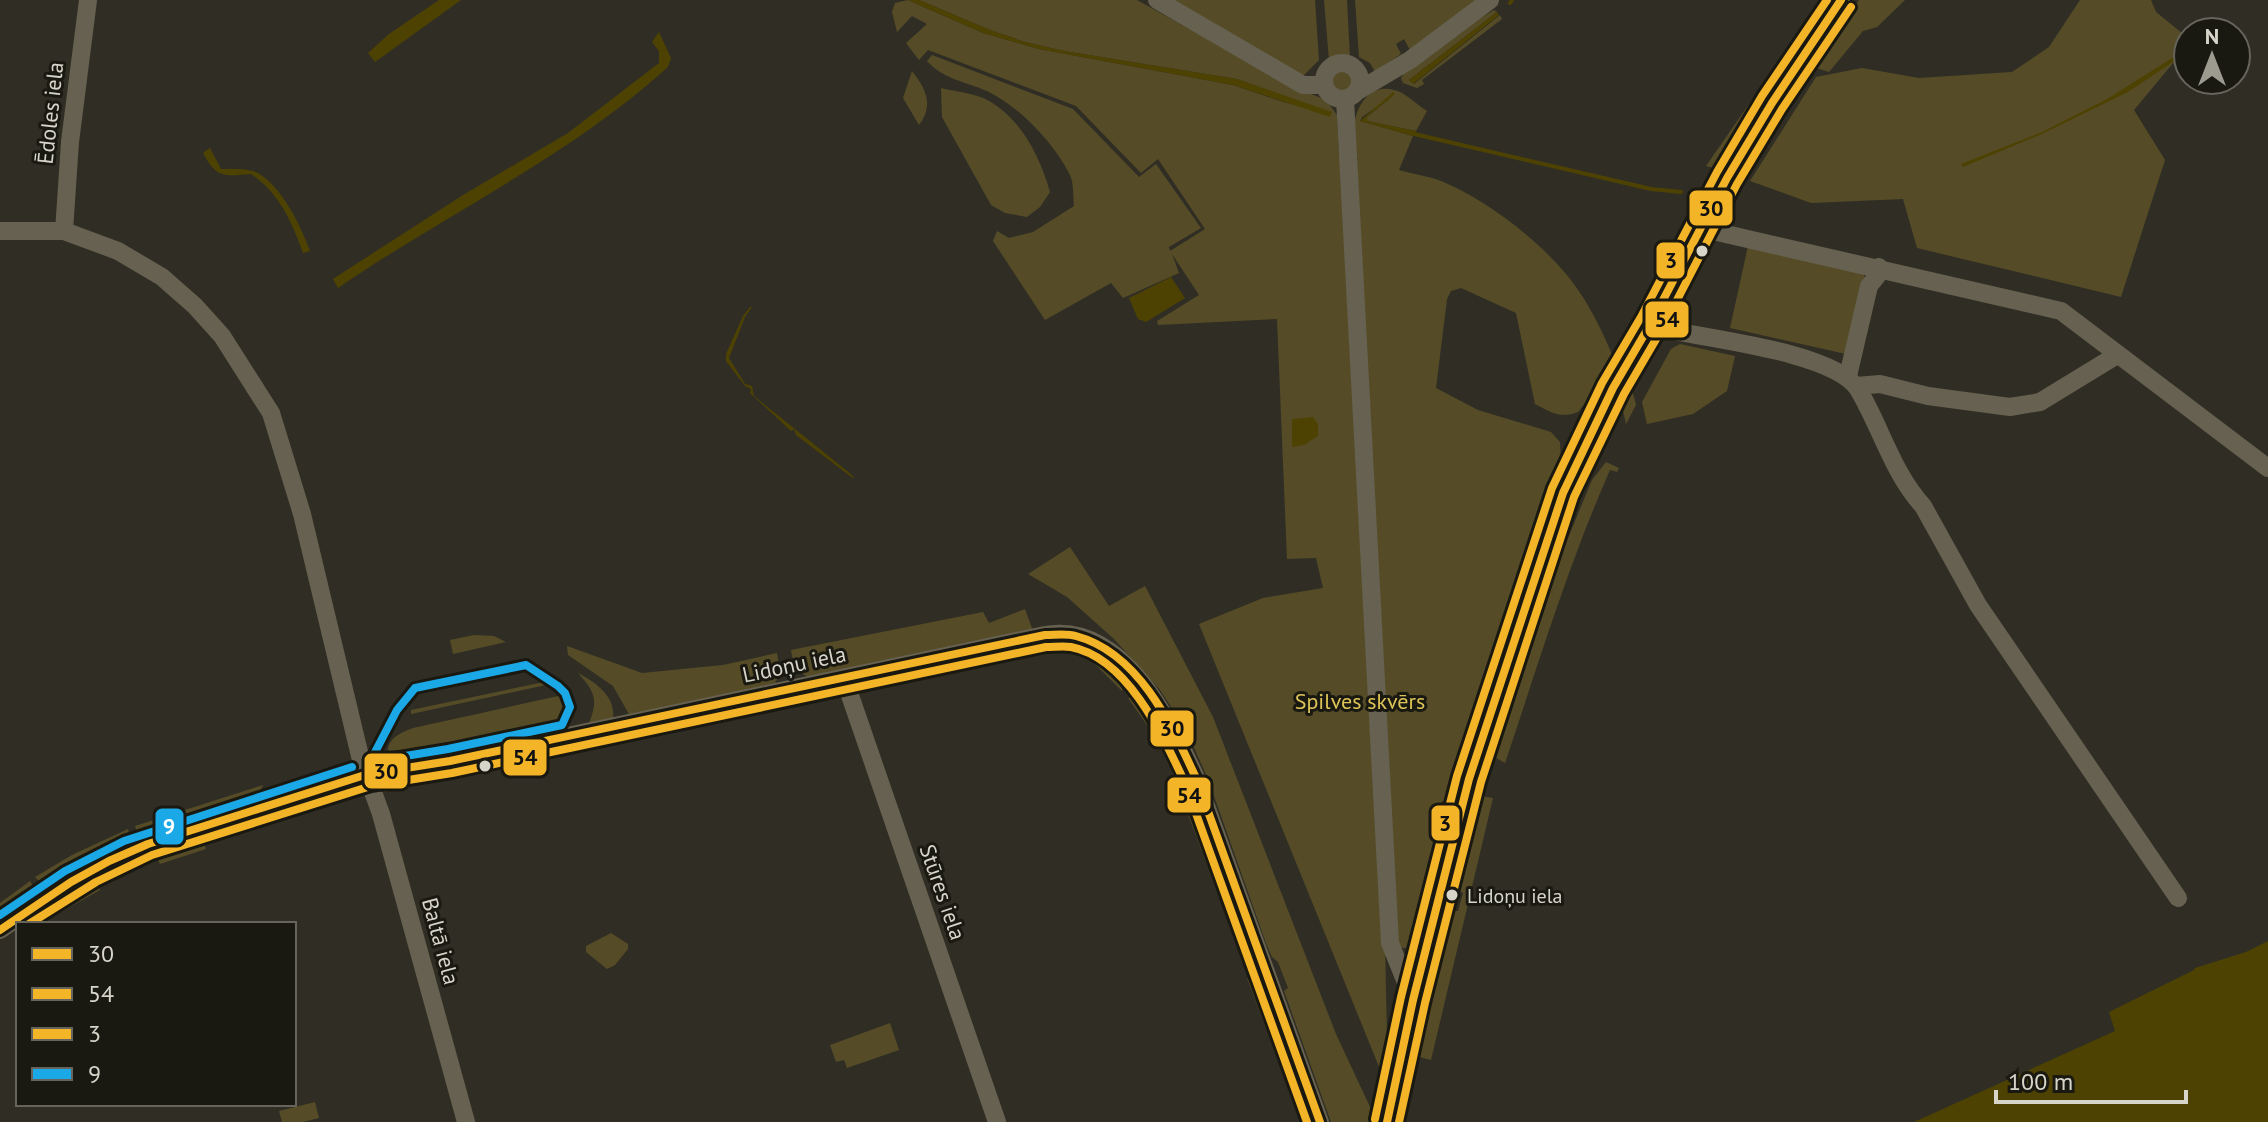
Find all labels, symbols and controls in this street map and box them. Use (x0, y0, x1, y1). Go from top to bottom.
north arrow (2172, 16, 2252, 96)
text: N (2205, 22, 2219, 50)
street label: Ēdoles iela (31, 61, 69, 165)
line badge: 30 (1688, 189, 1734, 227)
text: 30 (1699, 194, 1723, 222)
line badge: 3 (1655, 241, 1686, 280)
unlabelled marker (1694, 243, 1710, 259)
text: 3 (1665, 246, 1677, 274)
line badge: 54 (1644, 300, 1690, 339)
text: 54 (1655, 305, 1680, 333)
street label: Lidoņu iela (740, 639, 848, 689)
park label: Spilves skvērs (1295, 687, 1425, 715)
line badge: 30 (1149, 709, 1195, 748)
text: 30 (1160, 714, 1184, 742)
line badge: 54 (502, 738, 548, 777)
text: 54 (513, 743, 538, 771)
line badge: 30 (363, 752, 409, 790)
text: 30 (374, 757, 398, 785)
unlabelled marker (477, 758, 493, 774)
line badge: 54 (1166, 776, 1212, 814)
text: 54 (1177, 781, 1202, 809)
line badge: 3 (1430, 804, 1461, 842)
line badge: 9 (154, 807, 185, 846)
text: 3 (1439, 809, 1451, 837)
text: 9 (163, 812, 175, 840)
street label: Stūres iela (914, 841, 972, 943)
place label: Lidoņu iela (1467, 883, 1563, 909)
marker: Lidoņu iela (1444, 887, 1460, 903)
street label: Baltā iela (416, 894, 466, 988)
legend (16, 922, 296, 1106)
text: 30 (88, 938, 114, 969)
text: 54 (88, 978, 114, 1009)
text: 3 (88, 1018, 101, 1049)
scale bar (1996, 1054, 2186, 1104)
text: 9 (88, 1058, 101, 1089)
text: 100 m (2008, 1066, 2073, 1097)

